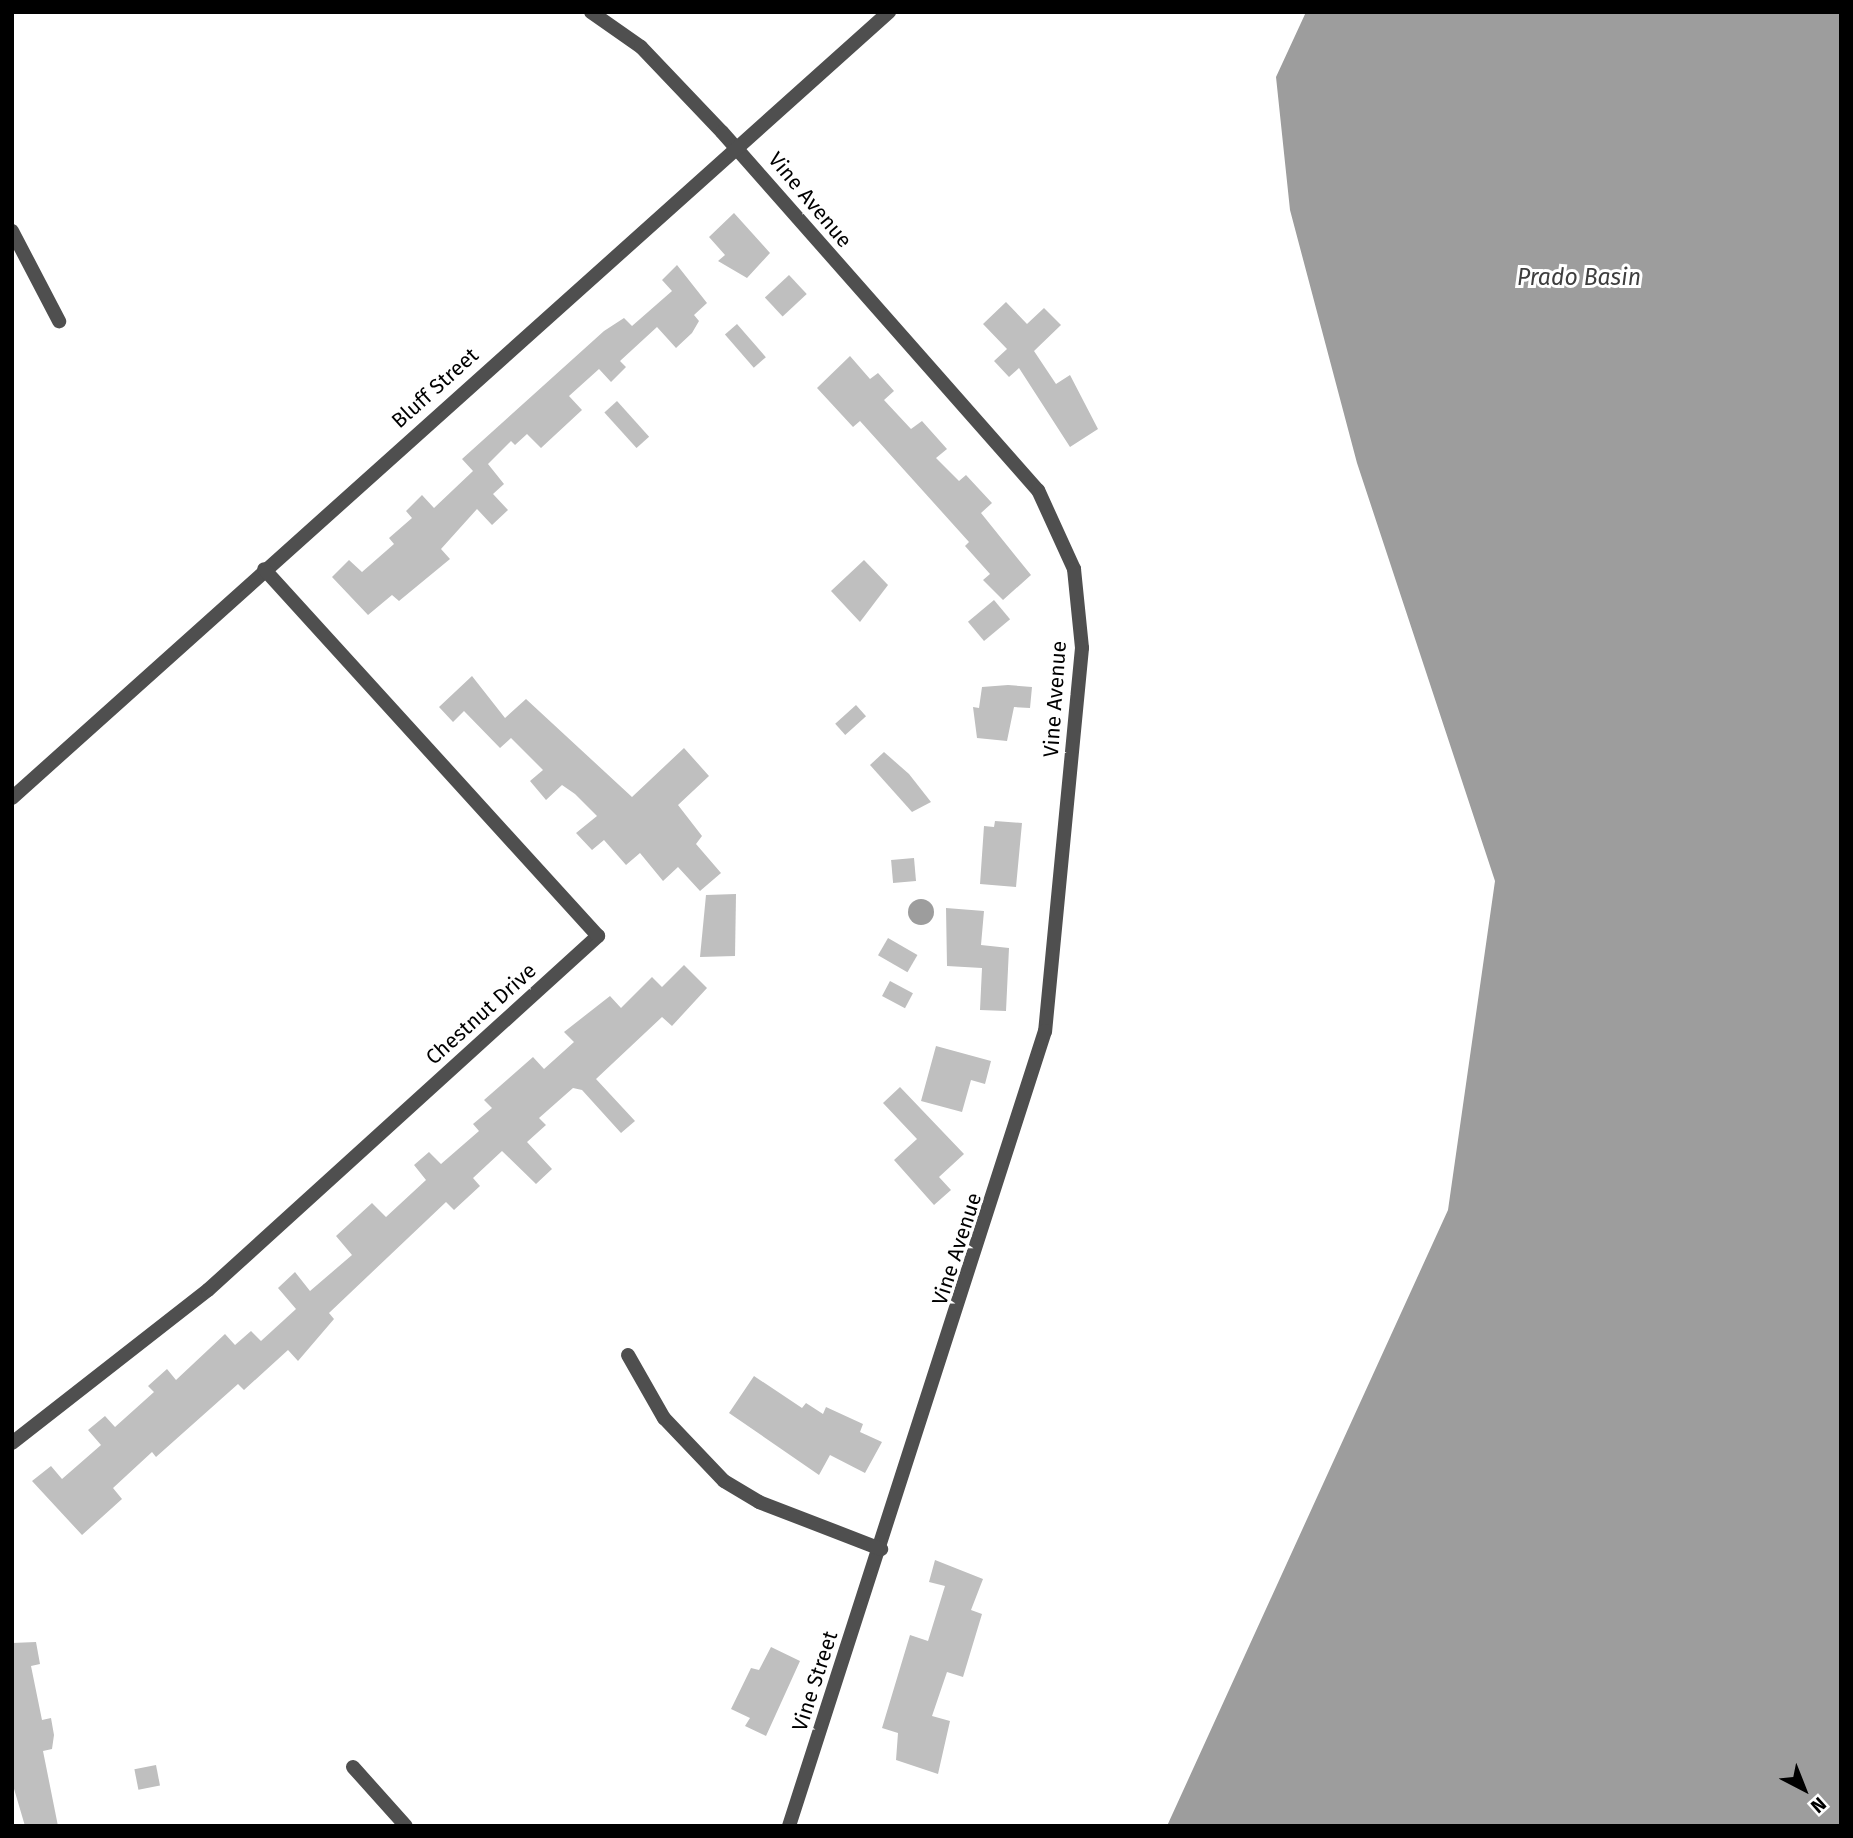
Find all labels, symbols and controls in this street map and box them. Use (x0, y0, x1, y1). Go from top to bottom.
street label: Vine Avenue (763, 147, 857, 253)
water label: Prado Basin (1517, 263, 1641, 291)
street label: Bluff Street (387, 343, 483, 433)
street label: Vine Avenue (1038, 640, 1072, 758)
street label: Chestnut Drive (421, 958, 541, 1070)
street label: Vine Avenue (927, 1190, 987, 1308)
street label: Vine Street (787, 1628, 843, 1734)
north arrow (1769, 1754, 1839, 1824)
text: N (1806, 1792, 1831, 1818)

